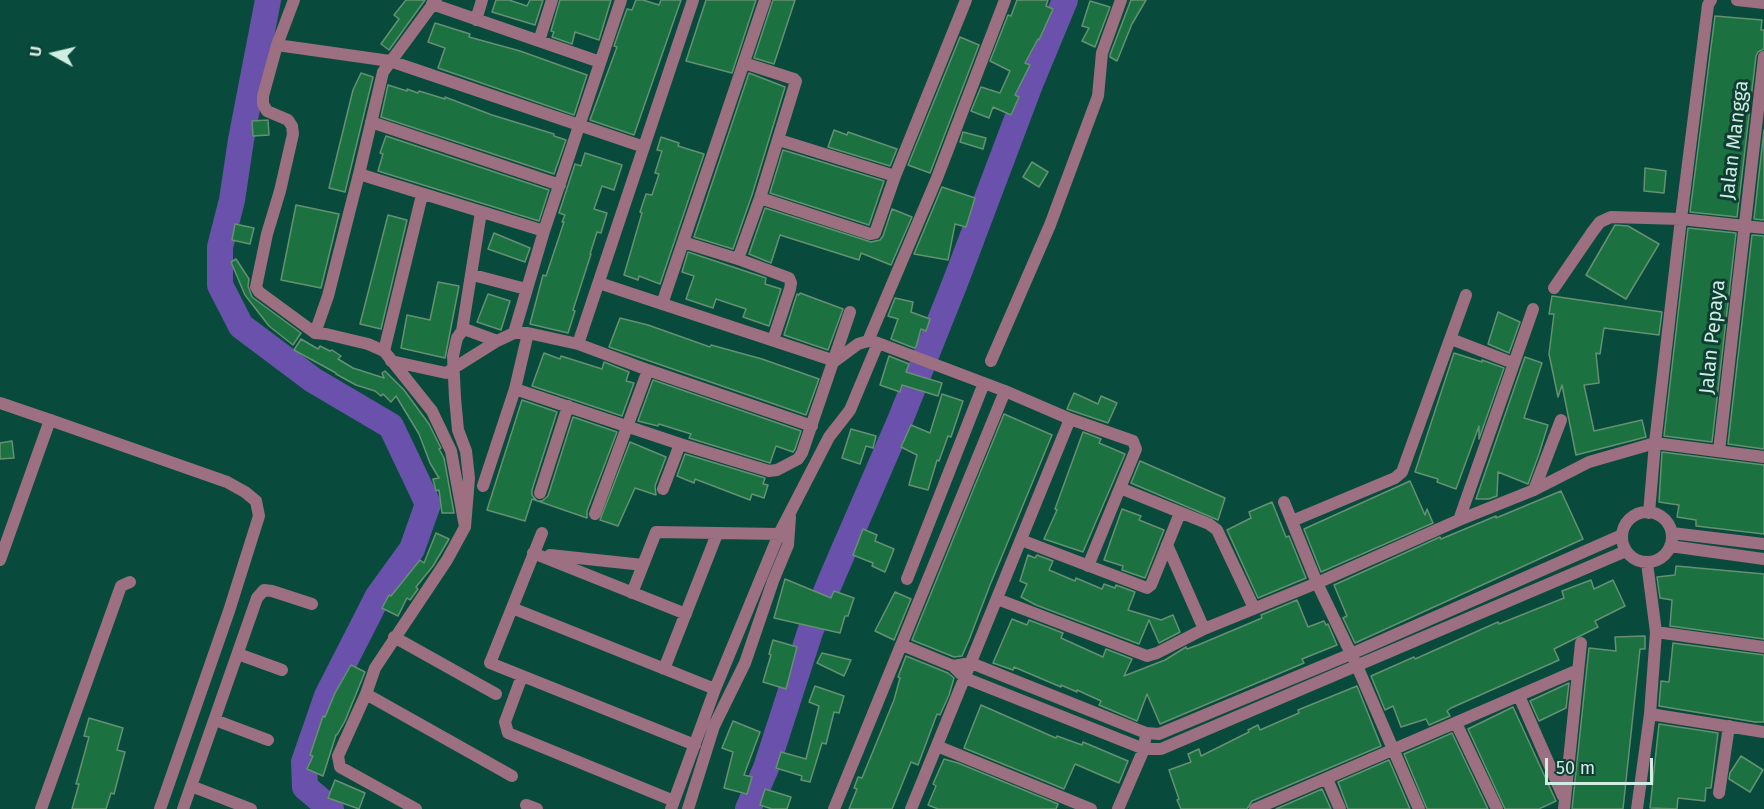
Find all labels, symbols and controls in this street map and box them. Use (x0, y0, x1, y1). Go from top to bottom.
north arrow (24, 24, 84, 84)
text: U (26, 45, 46, 58)
street label: Jalan Mangga (1716, 79, 1754, 201)
street label: Jalan Pepaya (1695, 279, 1731, 395)
scale bar (1548, 746, 1656, 784)
text: 50 m (1556, 757, 1595, 779)

